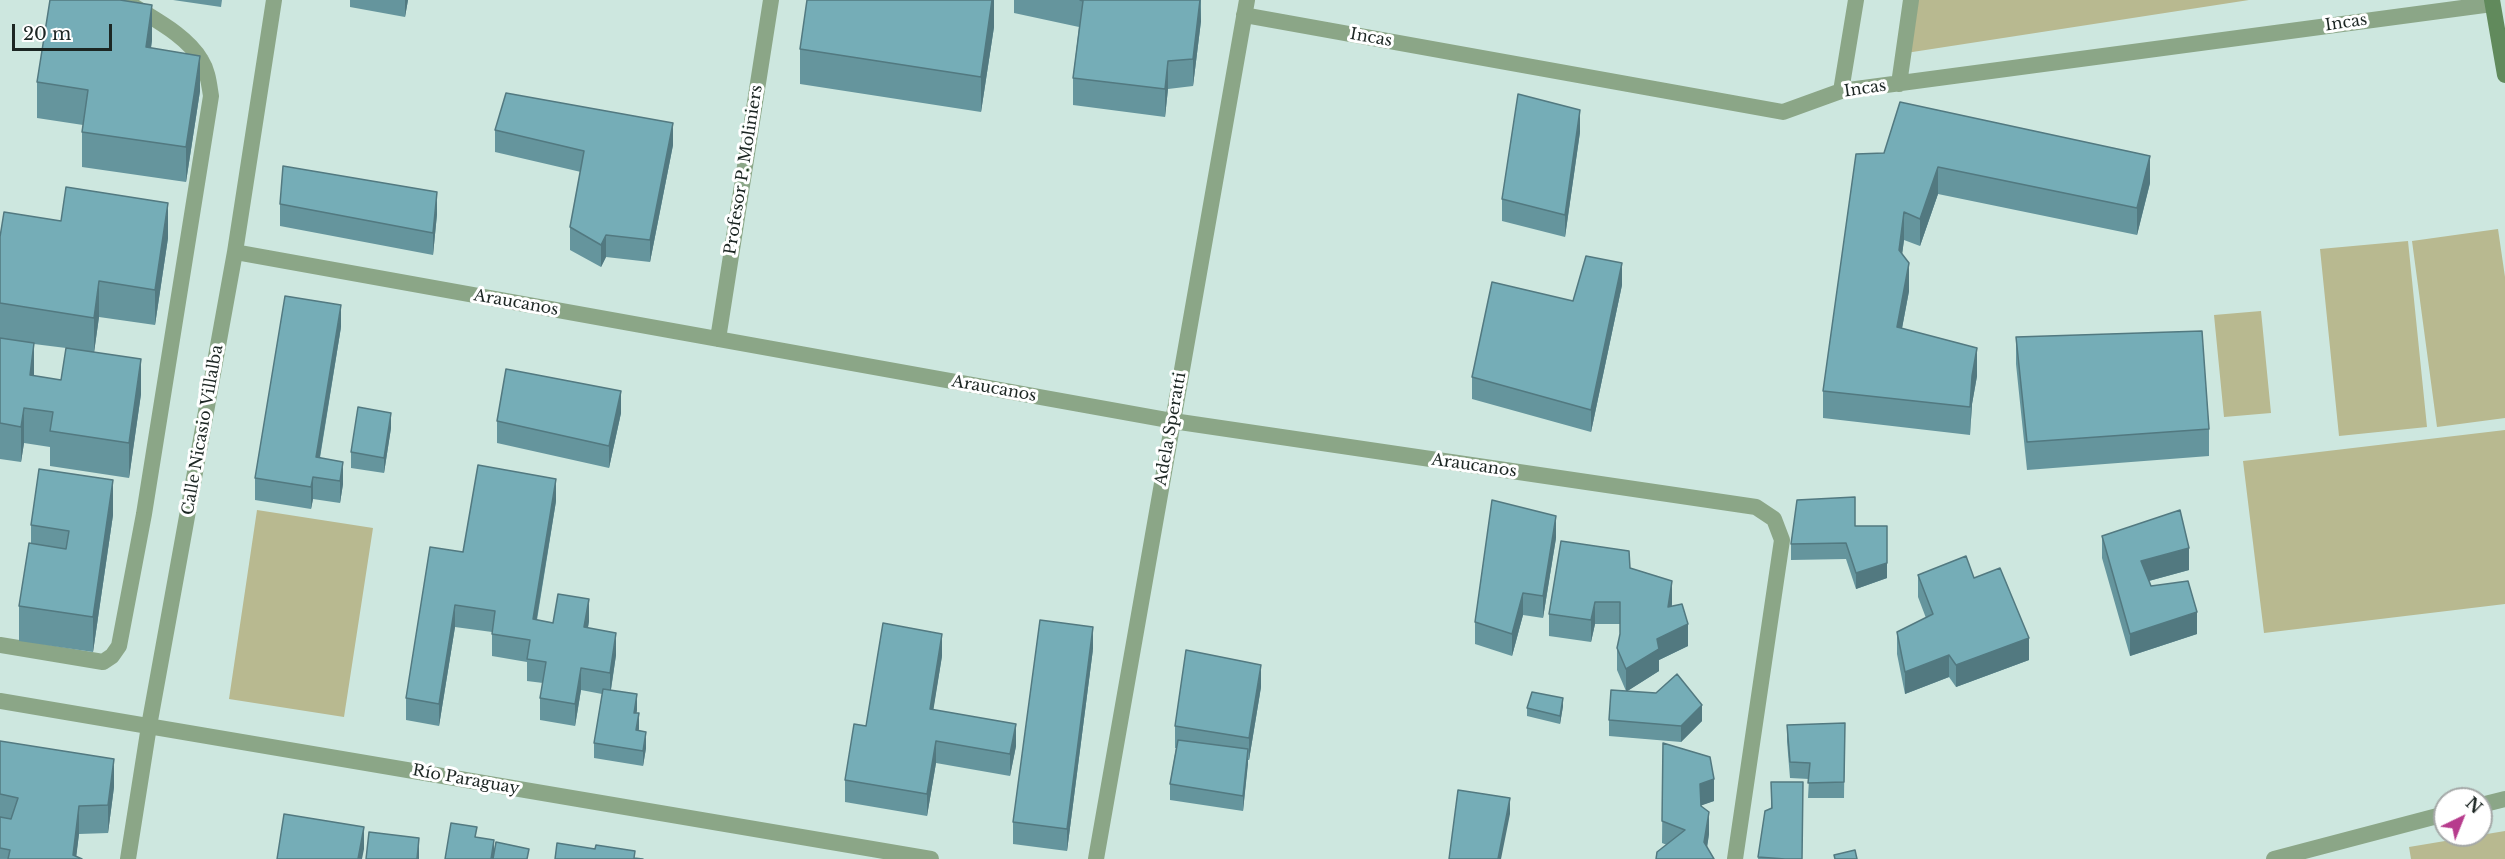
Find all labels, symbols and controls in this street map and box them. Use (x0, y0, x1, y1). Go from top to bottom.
street label: Incas (2324, 11, 2368, 35)
scale bar (15, 12, 116, 50)
text: 20 m (23, 23, 71, 45)
street label: Incas (1348, 25, 1394, 51)
street label: Incas (1843, 77, 1887, 101)
street label: Profesor P. Moliniers (721, 84, 767, 256)
street label: Araucanos (472, 286, 560, 320)
street label: Calle Nicasio Villalba (179, 343, 227, 517)
street label: Adela Speratti (1152, 371, 1190, 487)
street label: Araucanos (950, 372, 1038, 406)
street label: Araucanos (1430, 451, 1518, 481)
street label: Río Paraguay (411, 761, 521, 799)
north arrow (2433, 787, 2493, 847)
text: N (2462, 793, 2486, 818)

